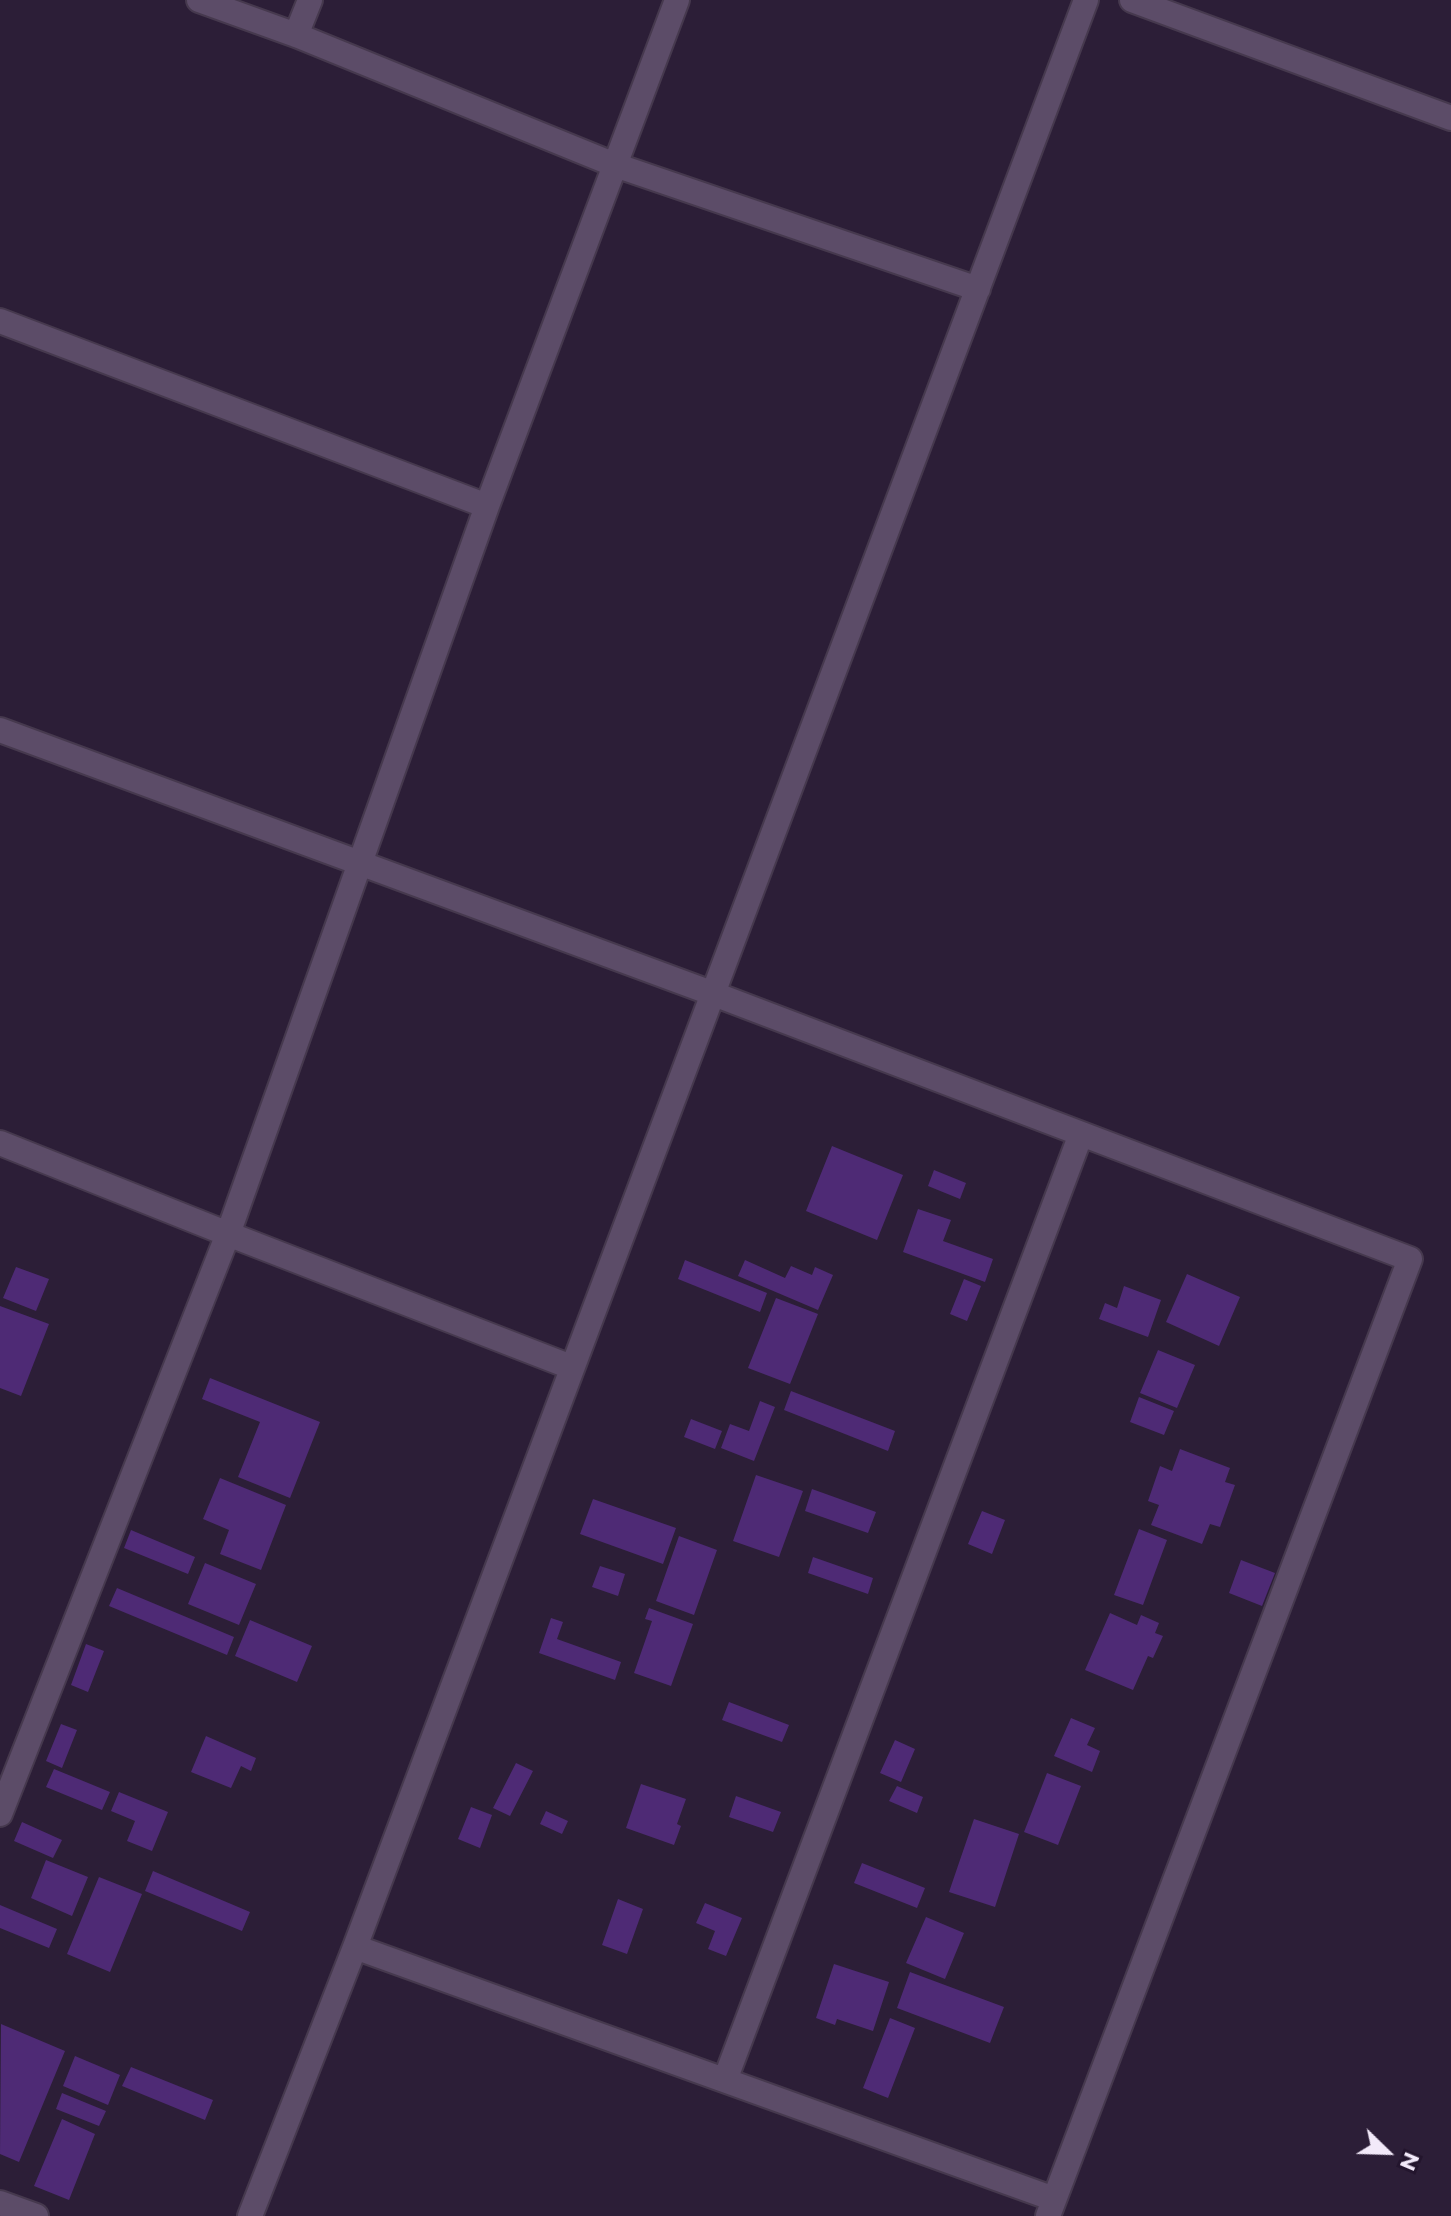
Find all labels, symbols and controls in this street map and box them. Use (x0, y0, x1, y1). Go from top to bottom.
north arrow (1347, 2112, 1427, 2192)
text: N (1394, 2148, 1425, 2175)

